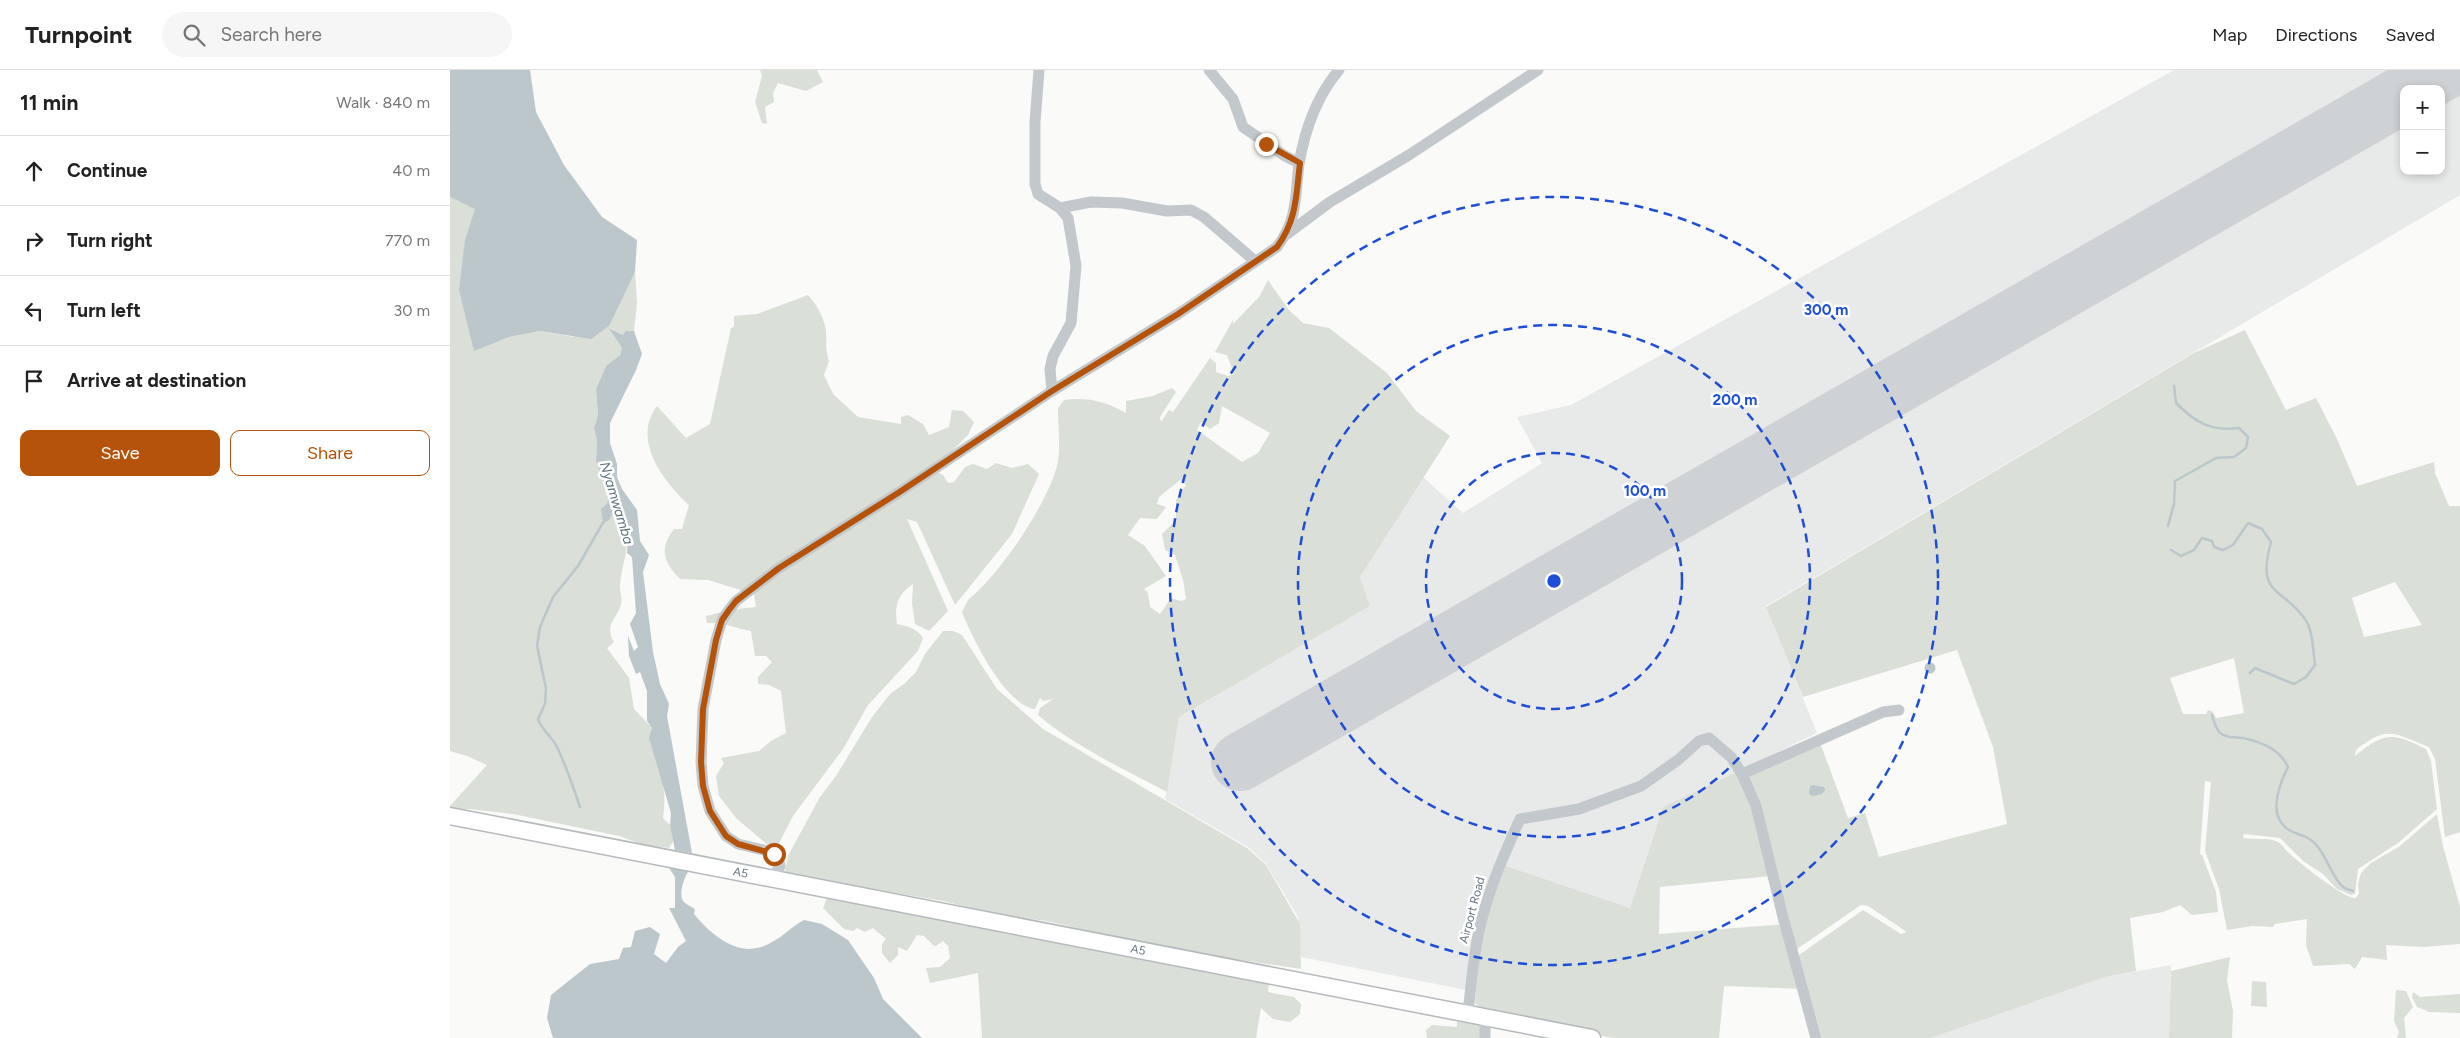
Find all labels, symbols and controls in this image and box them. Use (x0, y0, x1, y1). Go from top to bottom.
search box (162, 12, 512, 57)
text: Turnpoint (25, 20, 132, 49)
icon: search (180, 21, 208, 49)
text: Search here (220, 23, 322, 46)
text: Map (2212, 24, 2247, 46)
text: Directions (2275, 24, 2357, 46)
text: Saved (2385, 24, 2435, 46)
map controls (2400, 85, 2445, 175)
button: + (2400, 85, 2445, 130)
text: 11 min (20, 90, 78, 115)
text: Walk · 840 m (336, 93, 430, 112)
button: − (2400, 130, 2445, 175)
route end (1255, 133, 1278, 156)
icon: ahead (20, 157, 48, 185)
text: Continue (67, 159, 147, 182)
text: 40 m (392, 161, 430, 180)
icon: right (20, 227, 48, 255)
text: Turn right (67, 229, 153, 252)
text: 770 m (385, 231, 430, 250)
icon: left (20, 297, 48, 325)
text: Turn left (67, 299, 141, 322)
text: 30 m (393, 301, 430, 320)
text: 300 m (1804, 301, 1848, 319)
icon: arrive (20, 367, 48, 395)
text: Arrive at destination (67, 369, 246, 392)
text: 200 m (1713, 391, 1757, 409)
button: Save (20, 430, 220, 476)
button: Share (230, 430, 430, 476)
water label: Nyamwamba (596, 460, 637, 546)
text: 100 m (1624, 482, 1666, 500)
centre of rings (1545, 572, 1563, 590)
route start (763, 843, 786, 866)
street label: A5 (732, 864, 749, 881)
street label: Airport Road (1456, 875, 1488, 945)
street label: A5 (1129, 941, 1147, 958)

